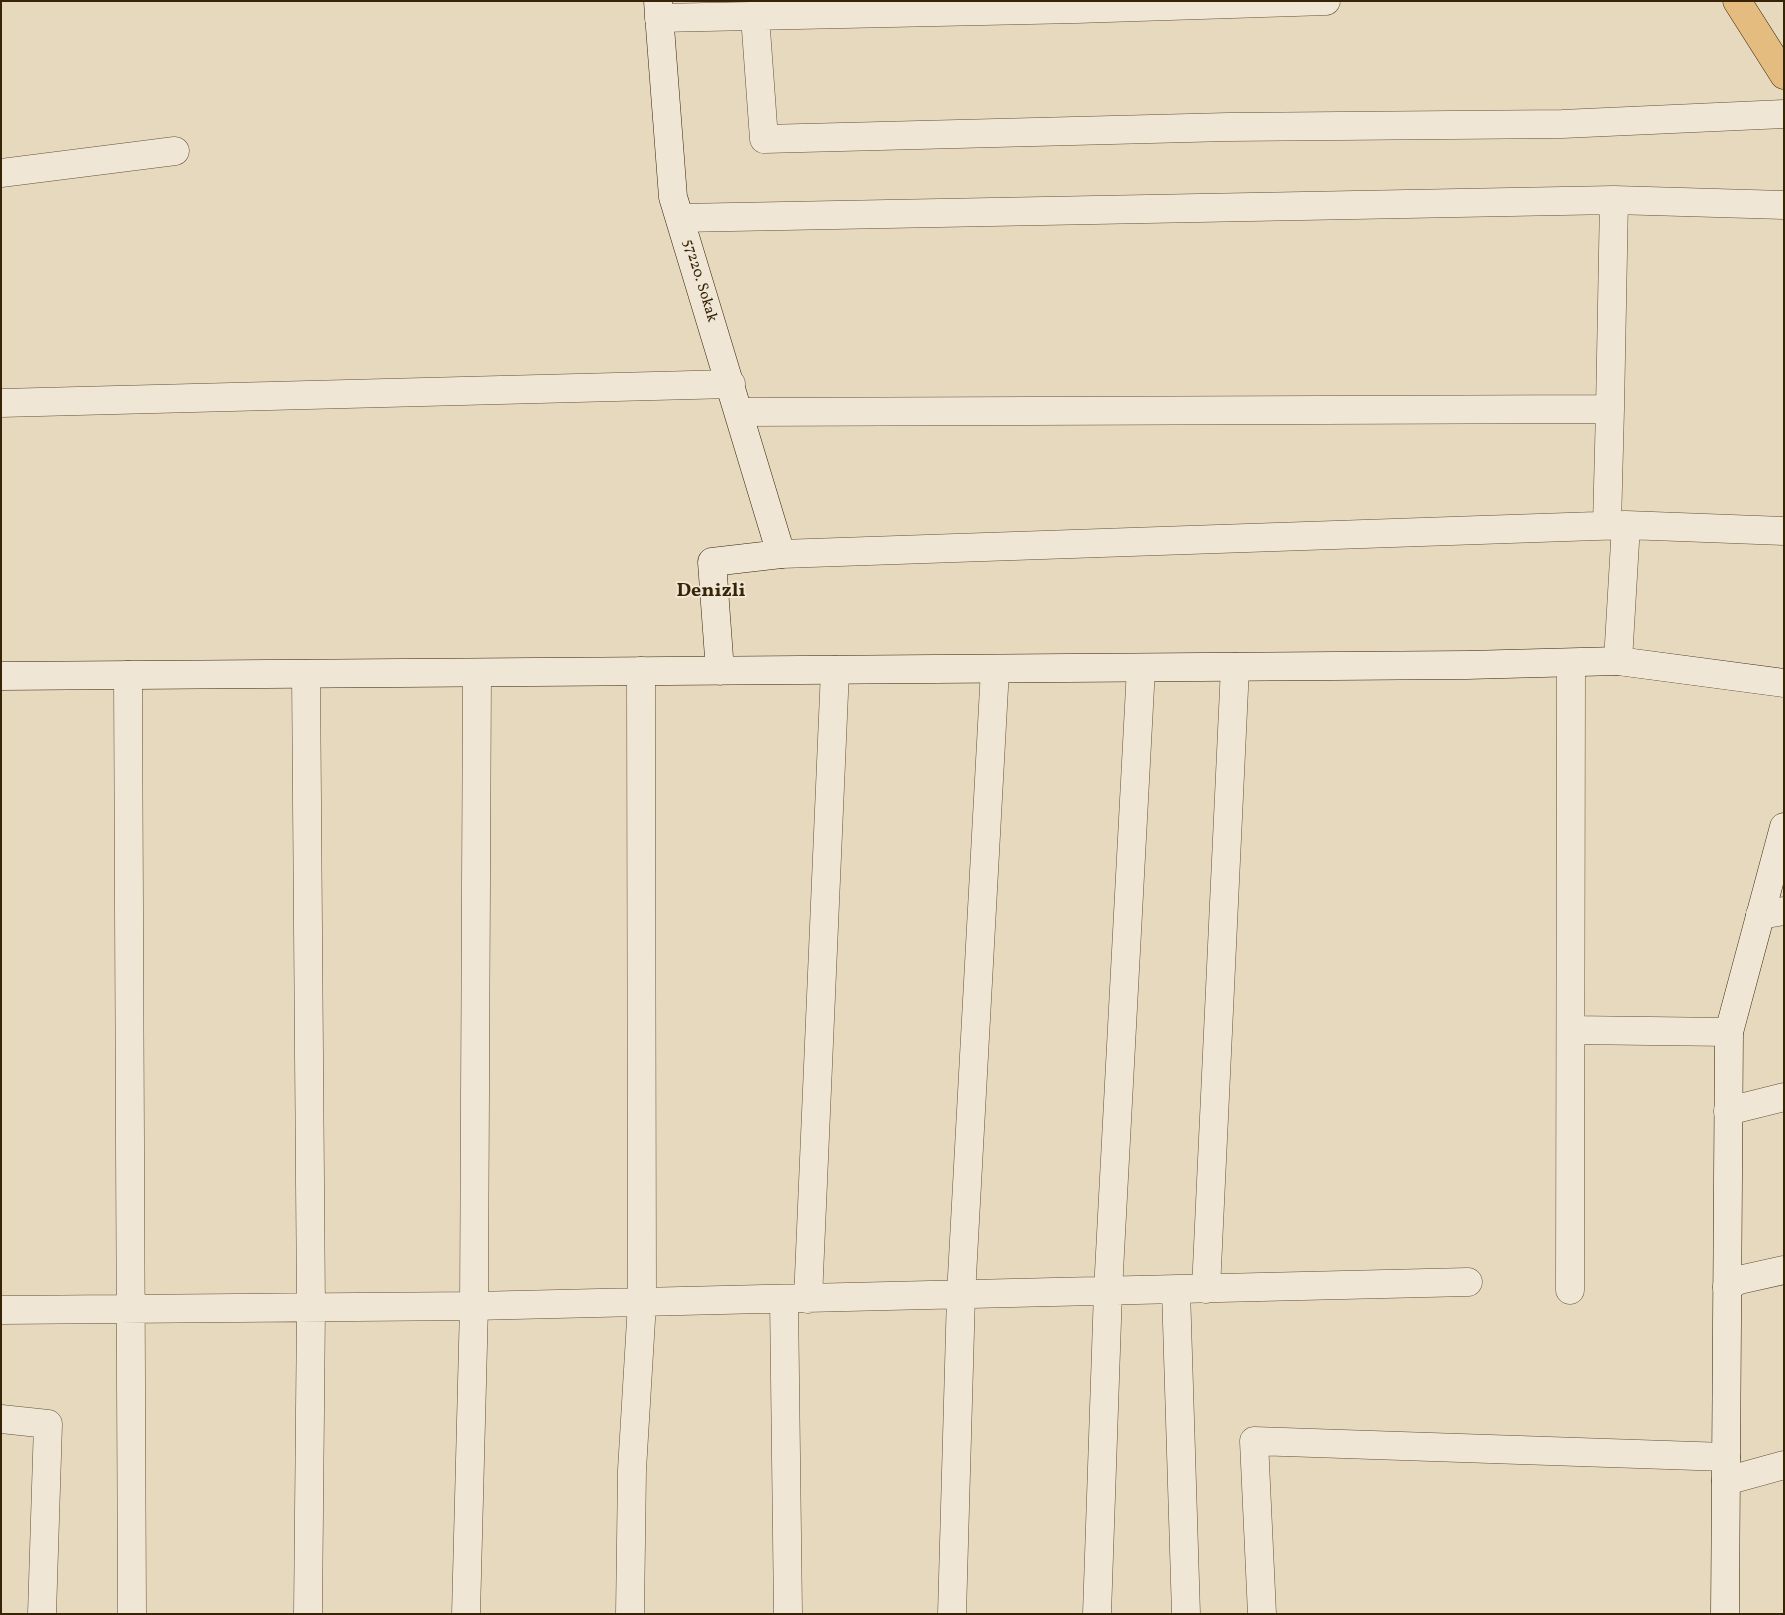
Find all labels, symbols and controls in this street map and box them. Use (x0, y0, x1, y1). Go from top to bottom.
street label: 57220. Sokak (678, 237, 720, 325)
district label: Denizli (676, 580, 746, 604)

